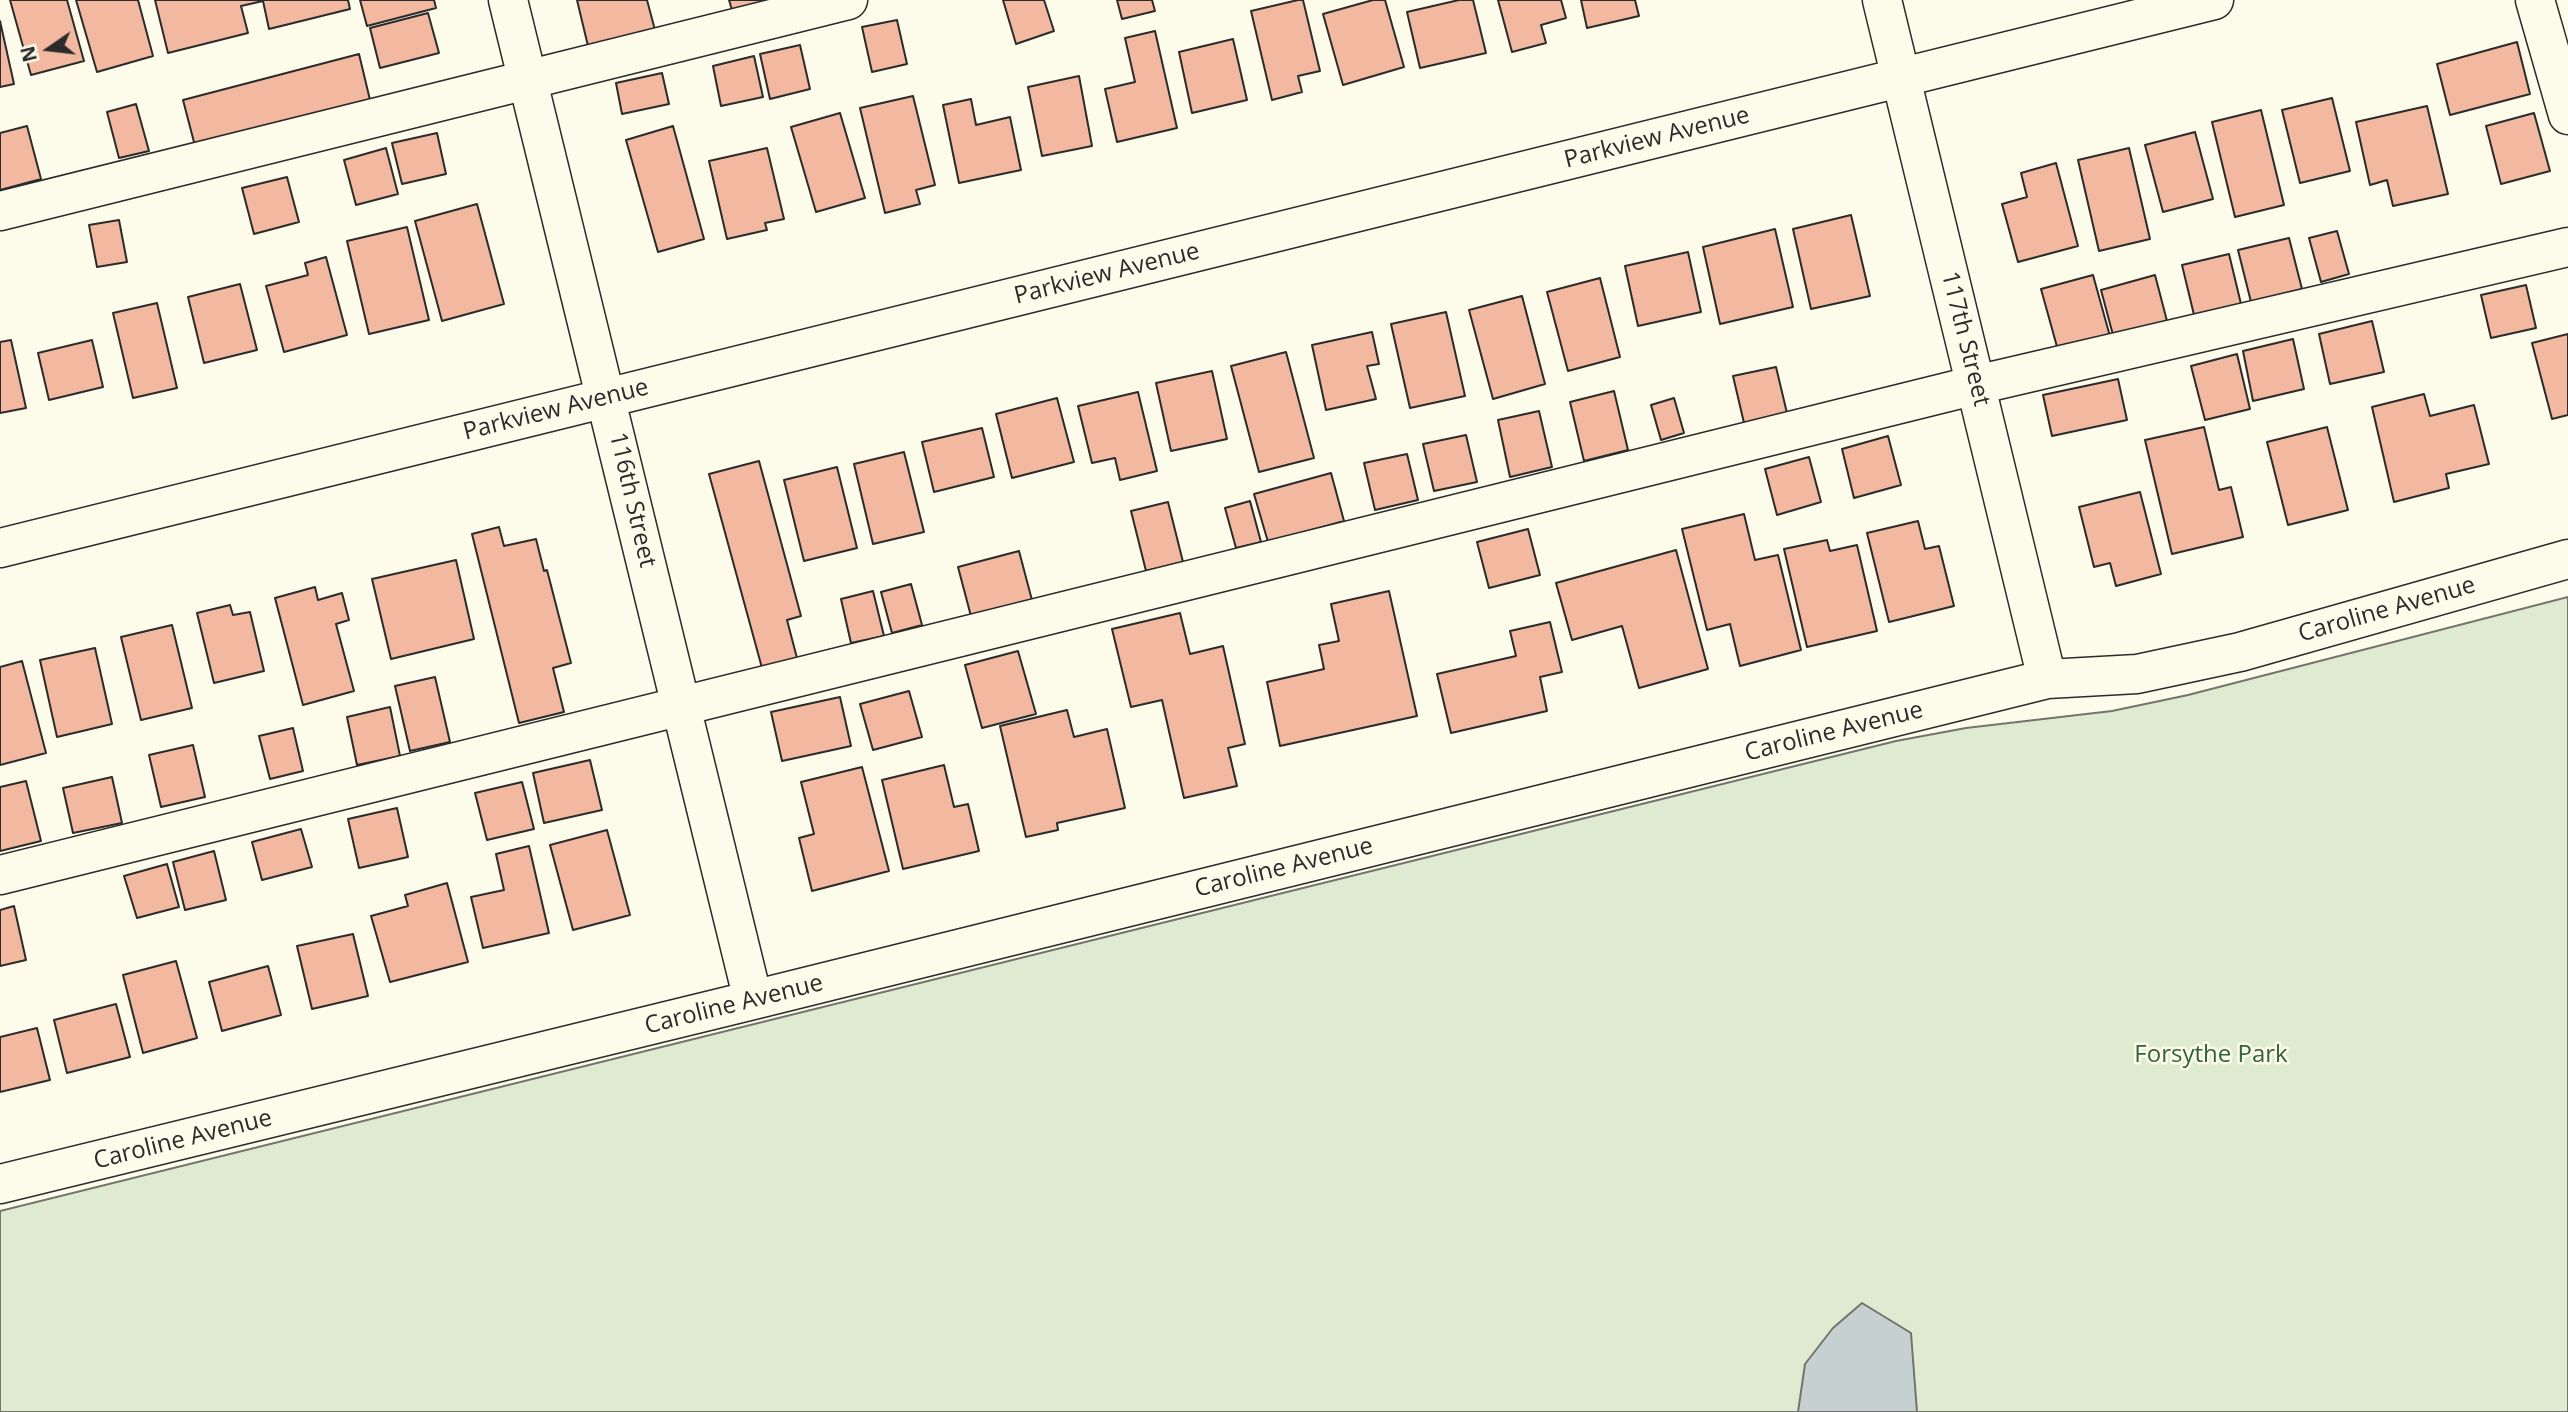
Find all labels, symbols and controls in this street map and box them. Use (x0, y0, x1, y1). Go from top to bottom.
north arrow (14, 14, 84, 84)
text: N (14, 43, 43, 65)
street label: Parkview Avenue (1561, 101, 1753, 175)
street label: Parkview Avenue (1011, 237, 1203, 311)
street label: 117th Street (1934, 269, 1996, 409)
street label: Parkview Avenue (460, 373, 652, 447)
street label: 116th Street (602, 430, 662, 570)
street label: Caroline Avenue (2295, 571, 2479, 649)
street label: Caroline Avenue (1742, 696, 1926, 768)
street label: Caroline Avenue (1192, 832, 1376, 904)
street label: Caroline Avenue (642, 969, 826, 1041)
park label: Forsythe Park (2134, 1041, 2288, 1069)
street label: Caroline Avenue (91, 1104, 275, 1176)

